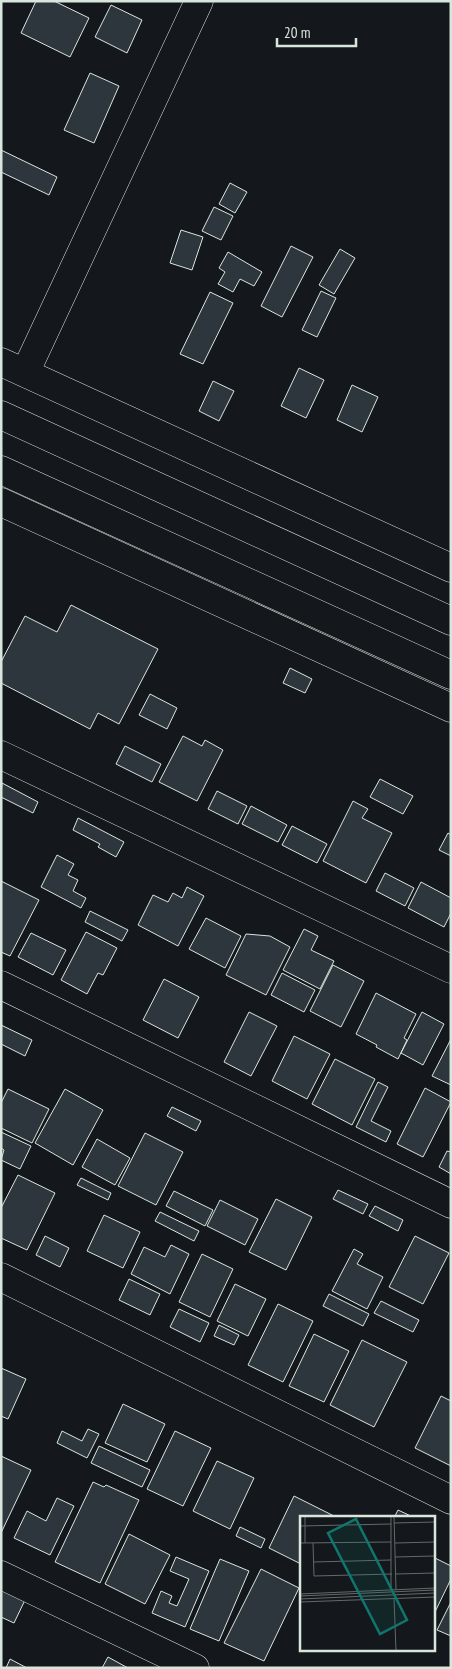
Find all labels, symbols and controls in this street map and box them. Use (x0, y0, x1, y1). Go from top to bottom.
scale bar (277, 15, 356, 47)
text: 20 m (284, 23, 310, 42)
inset map (300, 1516, 434, 1652)

